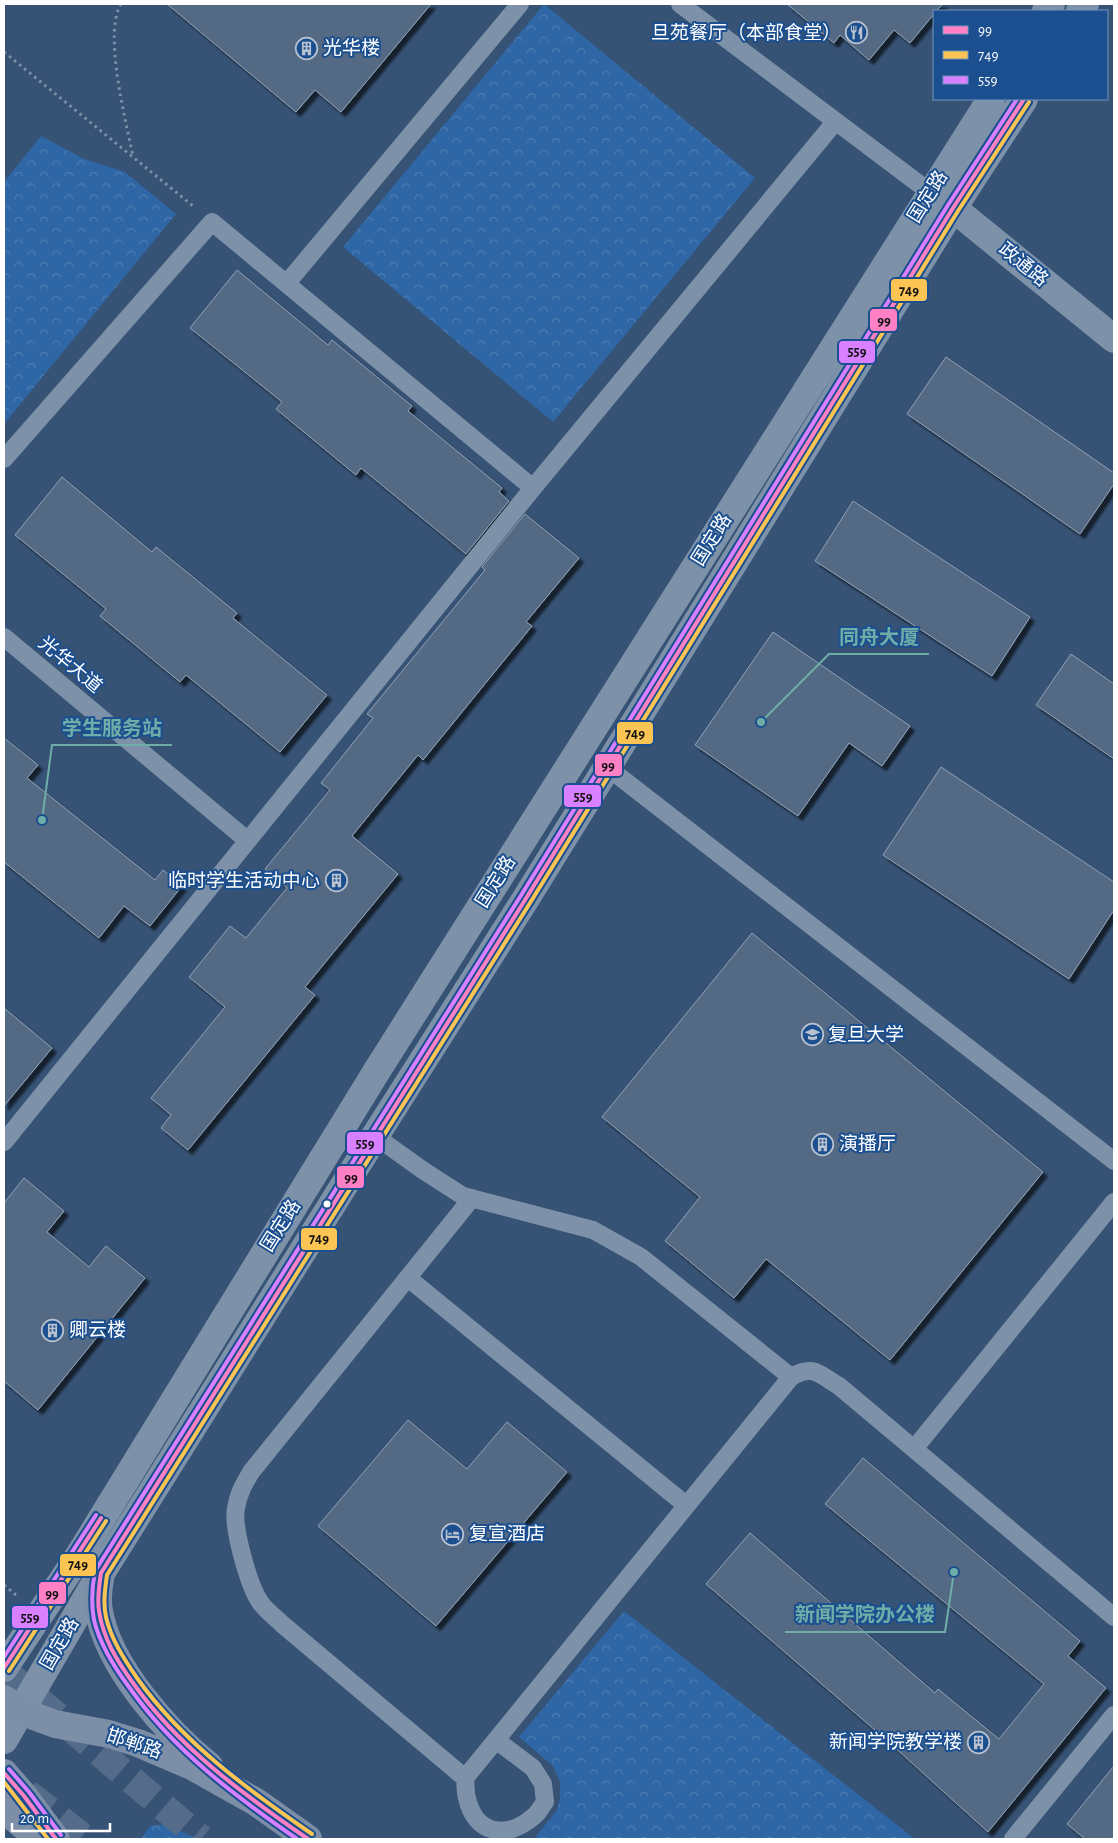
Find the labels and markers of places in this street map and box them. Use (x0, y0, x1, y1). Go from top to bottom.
restaurant icon: 旦苑餐厅（本部食堂） (845, 21, 869, 45)
place label: 旦苑餐厅（本部食堂） (651, 22, 841, 43)
building icon: 光华楼 (295, 36, 319, 60)
place label: 光华楼 (323, 38, 380, 58)
callout: 同舟大厦 (829, 619, 929, 654)
callout: 学生服务站 (52, 710, 172, 745)
building icon: 临时学生活动中心 (324, 869, 348, 893)
place label: 临时学生活动中心 (168, 870, 320, 891)
school or university icon: 复旦大学 (800, 1023, 824, 1047)
place label: 复旦大学 (828, 1024, 904, 1045)
building icon: 演播厅 (811, 1132, 835, 1156)
place label: 演播厅 (839, 1133, 896, 1154)
unlabelled marker (322, 1199, 332, 1209)
building icon: 卿云楼 (41, 1318, 65, 1342)
place label: 卿云楼 (69, 1320, 126, 1340)
hotel icon: 复宣酒店 (441, 1522, 465, 1546)
place label: 复宣酒店 (469, 1523, 545, 1544)
callout: 新闻学院办公楼 (785, 1597, 945, 1632)
building icon: 新闻学院教学楼 (966, 1730, 990, 1754)
place label: 新闻学院教学楼 (829, 1731, 962, 1752)

